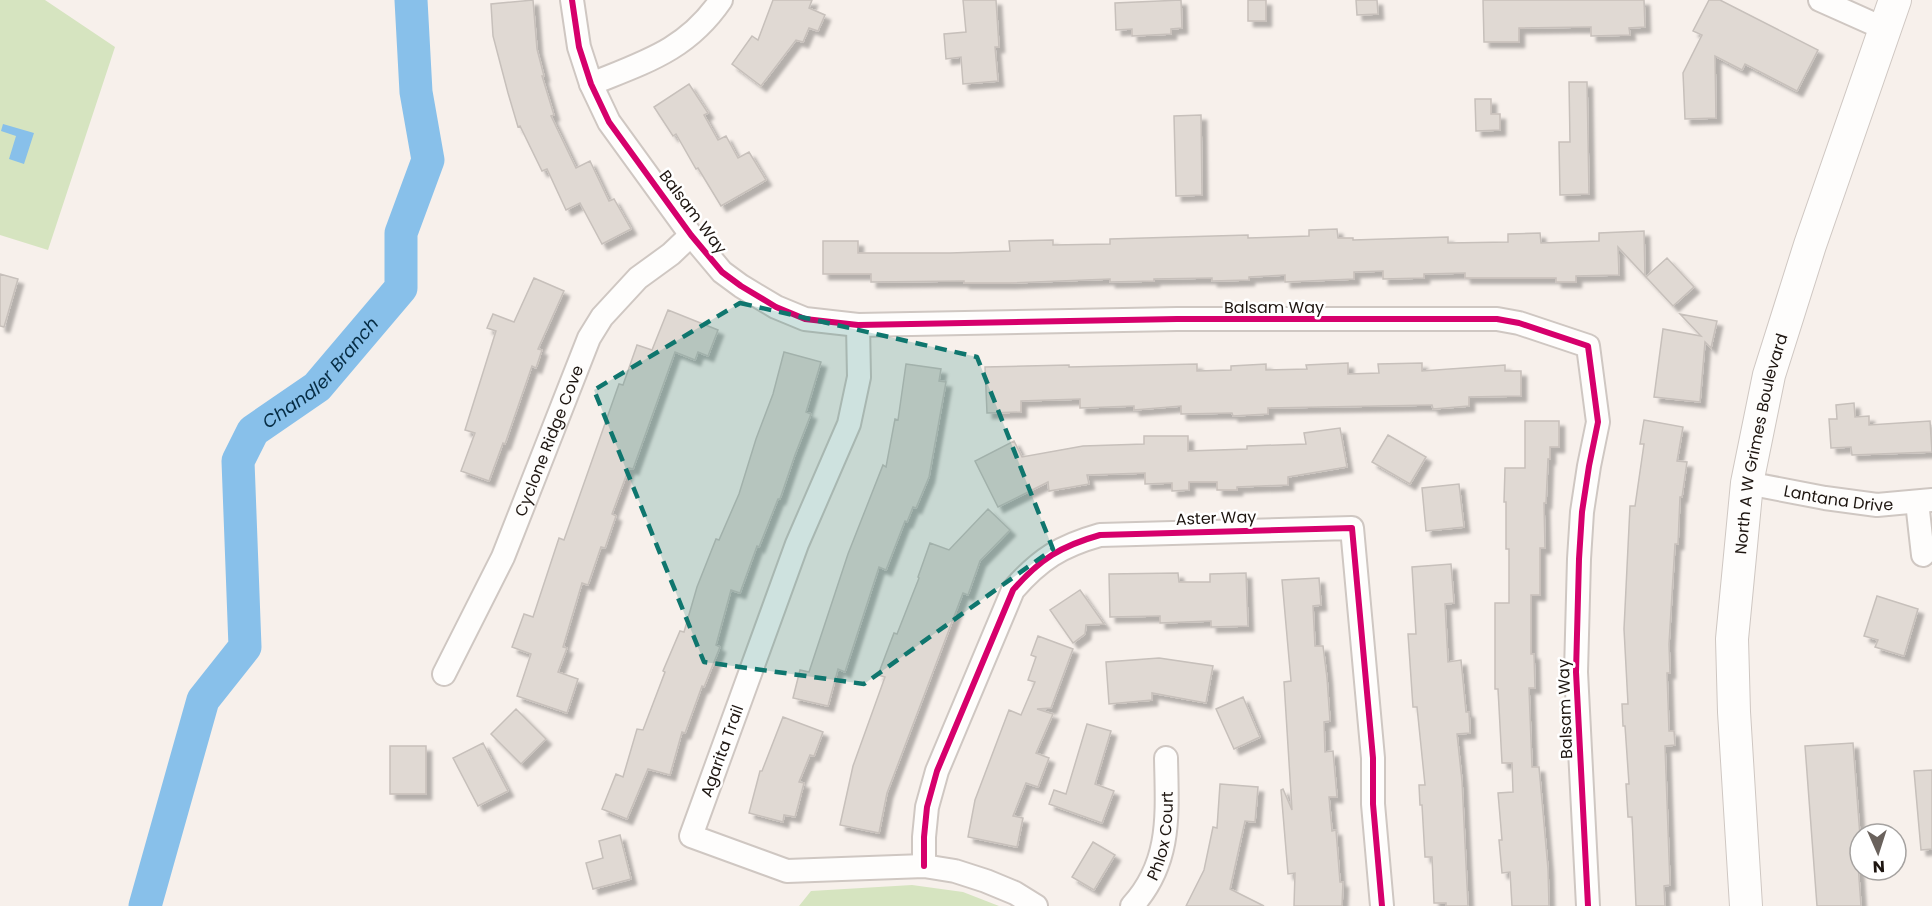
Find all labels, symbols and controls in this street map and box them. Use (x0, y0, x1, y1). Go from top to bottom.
street label: Balsam Way (654, 165, 732, 259)
street label: Balsam Way (1224, 296, 1324, 319)
water label: Chandler Branch (257, 311, 384, 434)
street label: North A W Grimes Boulevard (1729, 330, 1793, 555)
street label: Cyclone Ridge Cove (509, 362, 589, 520)
street label: Lantana Drive (1782, 479, 1894, 517)
street label: Aster Way (1175, 505, 1257, 531)
street label: Balsam Way (1552, 659, 1578, 759)
street label: Agarita Trail (695, 702, 749, 800)
street label: Phlox Court (1141, 791, 1178, 884)
north arrow (1848, 822, 1908, 882)
text: N (1872, 855, 1885, 878)

